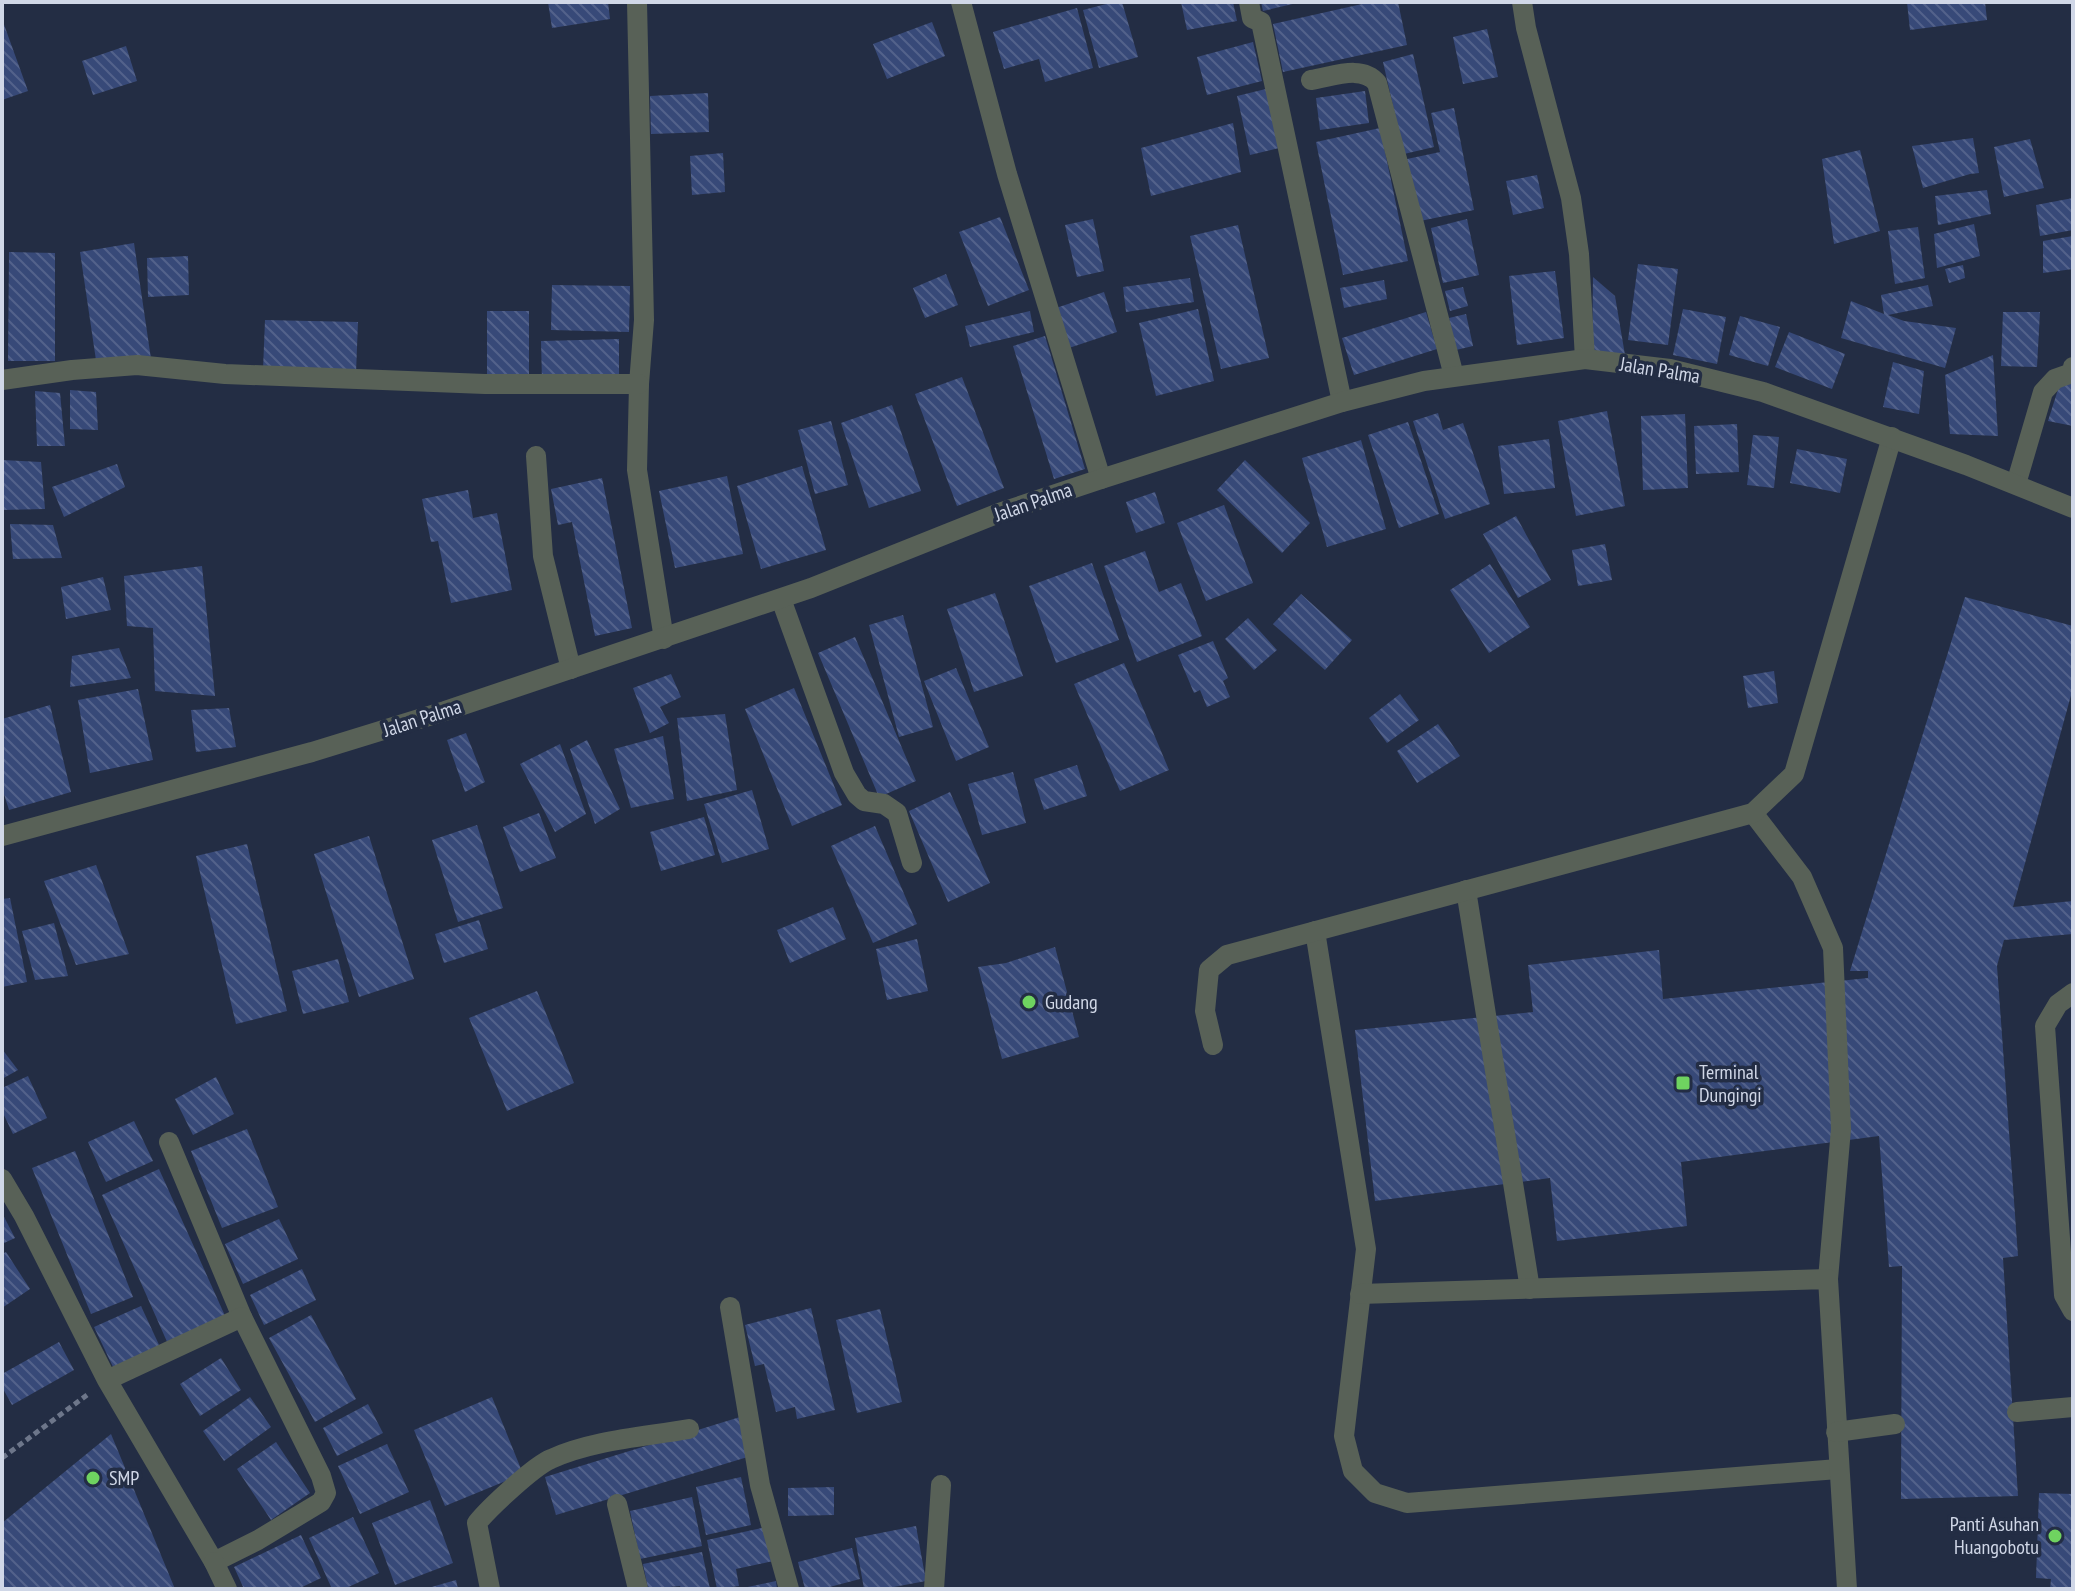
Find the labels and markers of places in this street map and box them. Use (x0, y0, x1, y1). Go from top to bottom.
place label: Gudang (1045, 989, 1098, 1015)
marker: Gudang (1020, 993, 1038, 1011)
place label: Terminal Dungingi (1699, 1059, 1762, 1108)
marker: Terminal Dungingi (1674, 1074, 1692, 1092)
place label: SMP (109, 1465, 139, 1491)
marker: SMP (84, 1469, 102, 1487)
place label: Panti Asuhan Huangobotu (1950, 1511, 2039, 1560)
marker: Panti Asuhan Huangobotu (2046, 1527, 2064, 1545)

